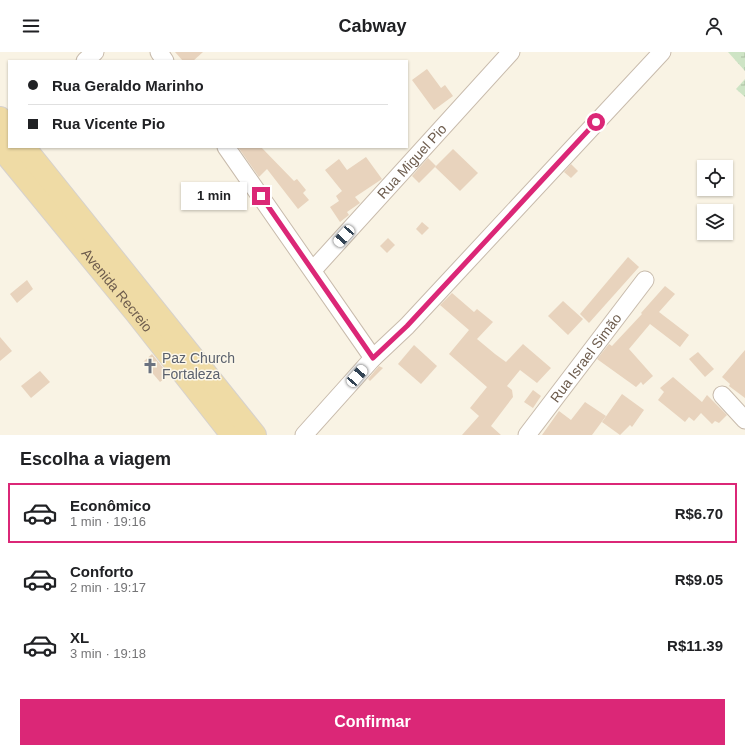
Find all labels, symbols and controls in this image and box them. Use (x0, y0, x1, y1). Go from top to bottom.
icon: menu (20, 15, 42, 37)
icon: person (703, 15, 725, 37)
text: Cabway (338, 16, 407, 36)
text: Rua Geraldo Marinho (52, 77, 204, 94)
route start (587, 113, 605, 131)
text: Rua Vicente Pio (52, 115, 165, 132)
street label: Rua Miguel Pio (374, 120, 450, 202)
map controls (697, 160, 733, 240)
button: locate (697, 160, 733, 196)
callout: 1 min (181, 182, 247, 210)
route end (252, 187, 270, 205)
text: 1 min (197, 188, 231, 203)
button: layers (697, 204, 733, 240)
car (332, 223, 356, 249)
street label: Avenida Recreio (79, 245, 156, 335)
street label: Rua Israel Simão (547, 310, 625, 405)
place label: Paz Church Fortaleza (162, 350, 235, 382)
church icon: Paz Church Fortaleza (141, 357, 159, 375)
car (345, 363, 369, 389)
text: Escolha a viagem (20, 449, 171, 469)
icon: car (22, 495, 58, 531)
text: Econômico (70, 497, 151, 514)
text: R$6.70 (675, 505, 723, 522)
text: 1 min · 19:16 (70, 514, 146, 529)
icon: car (22, 561, 58, 597)
text: Conforto (70, 563, 133, 580)
text: R$9.05 (675, 571, 723, 588)
text: 2 min · 19:17 (70, 580, 146, 595)
icon: car (22, 627, 58, 663)
text: XL (70, 629, 89, 646)
text: R$11.39 (667, 637, 723, 654)
text: 3 min · 19:18 (70, 646, 146, 661)
button: Confirmar (20, 699, 725, 745)

